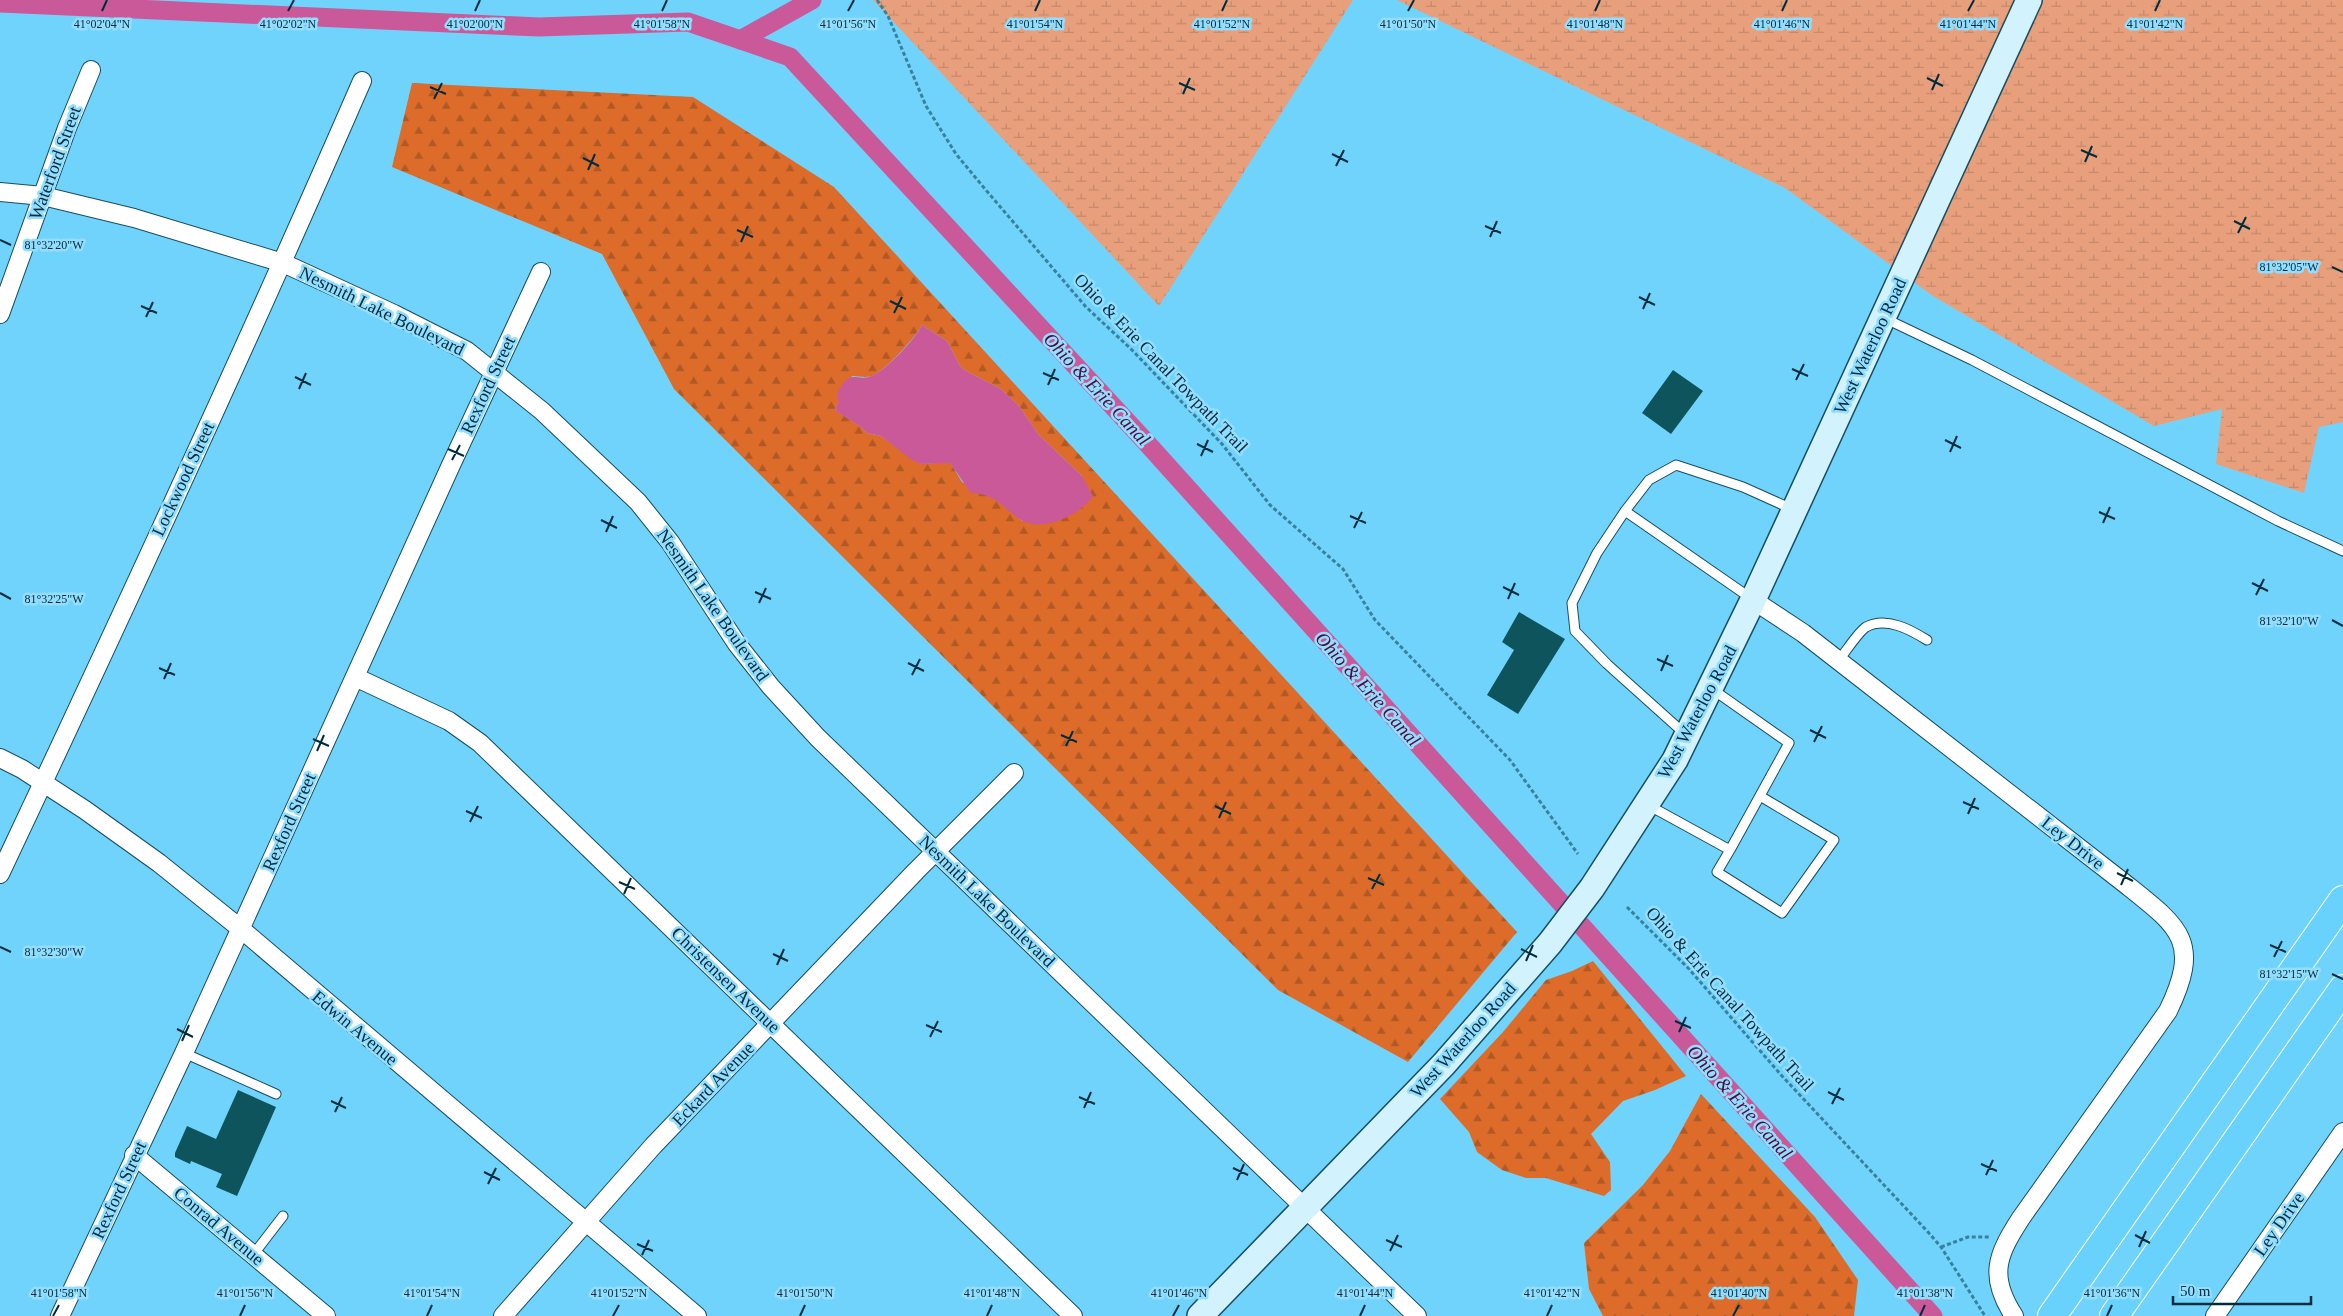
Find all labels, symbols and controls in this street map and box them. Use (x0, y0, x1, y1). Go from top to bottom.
text: 41°02'04"N (74, 17, 131, 31)
text: 41°02'02"N (260, 17, 317, 31)
text: 41°02'00"N (447, 17, 504, 31)
text: 41°01'58"N (634, 17, 691, 31)
text: 41°01'56"N (820, 17, 877, 31)
text: 41°01'54"N (1007, 17, 1064, 31)
text: 41°01'52"N (1194, 17, 1251, 31)
text: 41°01'50"N (1380, 17, 1437, 31)
text: 41°01'48"N (1567, 17, 1624, 31)
text: 41°01'46"N (1754, 17, 1811, 31)
text: 41°01'44"N (1940, 17, 1997, 31)
text: 41°01'42"N (2127, 17, 2184, 31)
street label: Waterford Street (25, 104, 85, 222)
text: 81°32'20"W (24, 238, 84, 252)
text: 81°32'05"W (2259, 260, 2319, 274)
street label: Nesmith Lake Boulevard (296, 262, 468, 360)
street label: Ohio & Erie Canal Towpath Trail (1069, 269, 1253, 457)
street label: West Waterloo Road (1830, 275, 1910, 417)
water label: Ohio & Erie Canal (1039, 328, 1155, 450)
street label: Rexford Street (457, 333, 519, 437)
street label: Lockwood Street (148, 419, 218, 539)
street label: Nesmith Lake Boulevard (653, 525, 773, 685)
text: 81°32'25"W (24, 592, 84, 606)
text: 81°32'10"W (2259, 614, 2319, 628)
water label: Ohio & Erie Canal (1311, 628, 1425, 750)
street label: West Waterloo Road (1653, 642, 1741, 782)
street label: Rexford Street (258, 770, 320, 874)
street label: Ley Drive (2038, 813, 2108, 874)
street label: Nesmith Lake Boulevard (915, 831, 1059, 971)
street label: Ohio & Erie Canal Towpath Trail (1642, 903, 1818, 1095)
street label: Christensen Avenue (668, 923, 784, 1037)
text: 81°32'30"W (24, 945, 84, 959)
text: 81°32'15"W (2259, 967, 2319, 981)
street label: West Waterloo Road (1406, 978, 1520, 1102)
street label: Edwin Avenue (308, 987, 402, 1069)
street label: Eckard Avenue (668, 1038, 758, 1130)
water label: Ohio & Erie Canal (1683, 1041, 1797, 1163)
street label: Rexford Street (88, 1138, 150, 1242)
street label: Conrad Avenue (170, 1183, 268, 1269)
street label: Ley Drive (2250, 1188, 2308, 1260)
scale bar (2173, 1274, 2310, 1306)
text: 50 m (2180, 1283, 2211, 1299)
text: 41°01'58"N (31, 1286, 88, 1300)
text: 41°01'56"N (217, 1286, 274, 1300)
text: 41°01'54"N (404, 1286, 461, 1300)
text: 41°01'52"N (591, 1286, 648, 1300)
text: 41°01'50"N (777, 1286, 834, 1300)
text: 41°01'48"N (964, 1286, 1021, 1300)
text: 41°01'46"N (1151, 1286, 1208, 1300)
text: 41°01'44"N (1337, 1286, 1394, 1300)
text: 41°01'42"N (1524, 1286, 1581, 1300)
text: 41°01'40"N (1711, 1286, 1768, 1300)
text: 41°01'38"N (1897, 1286, 1954, 1300)
text: 41°01'36"N (2084, 1286, 2141, 1300)

